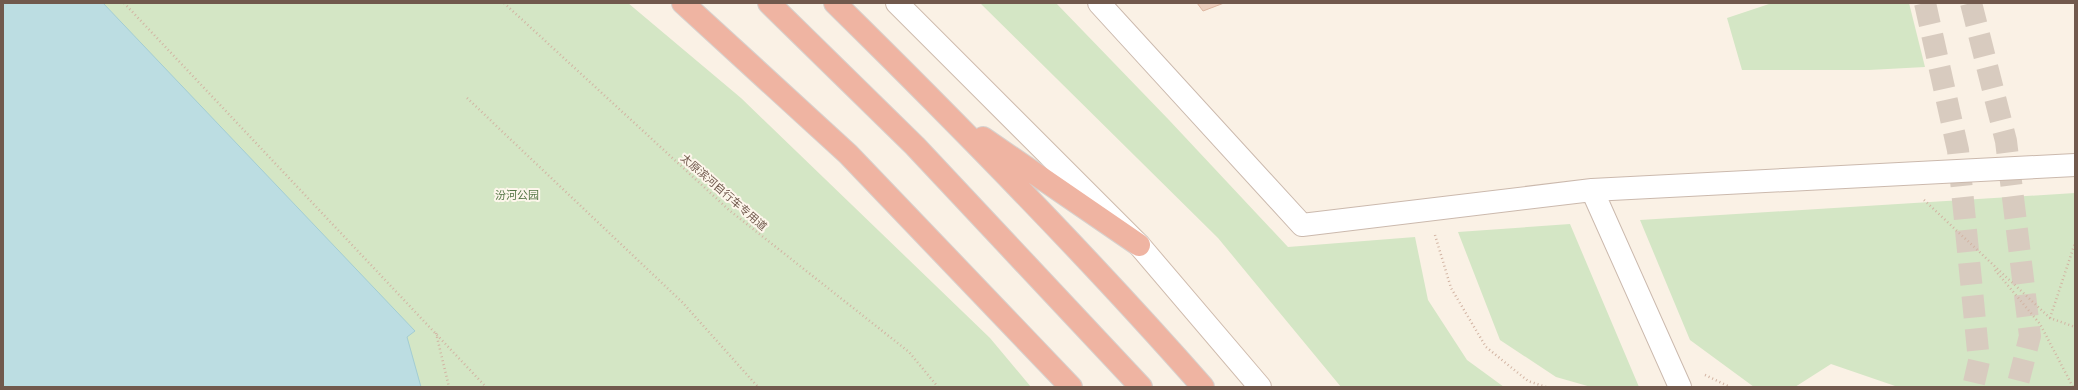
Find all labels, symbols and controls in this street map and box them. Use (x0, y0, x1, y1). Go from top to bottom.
street label: 太原滨河自行车专用道 (679, 151, 769, 233)
park label: 汾河公园 (495, 189, 539, 201)

